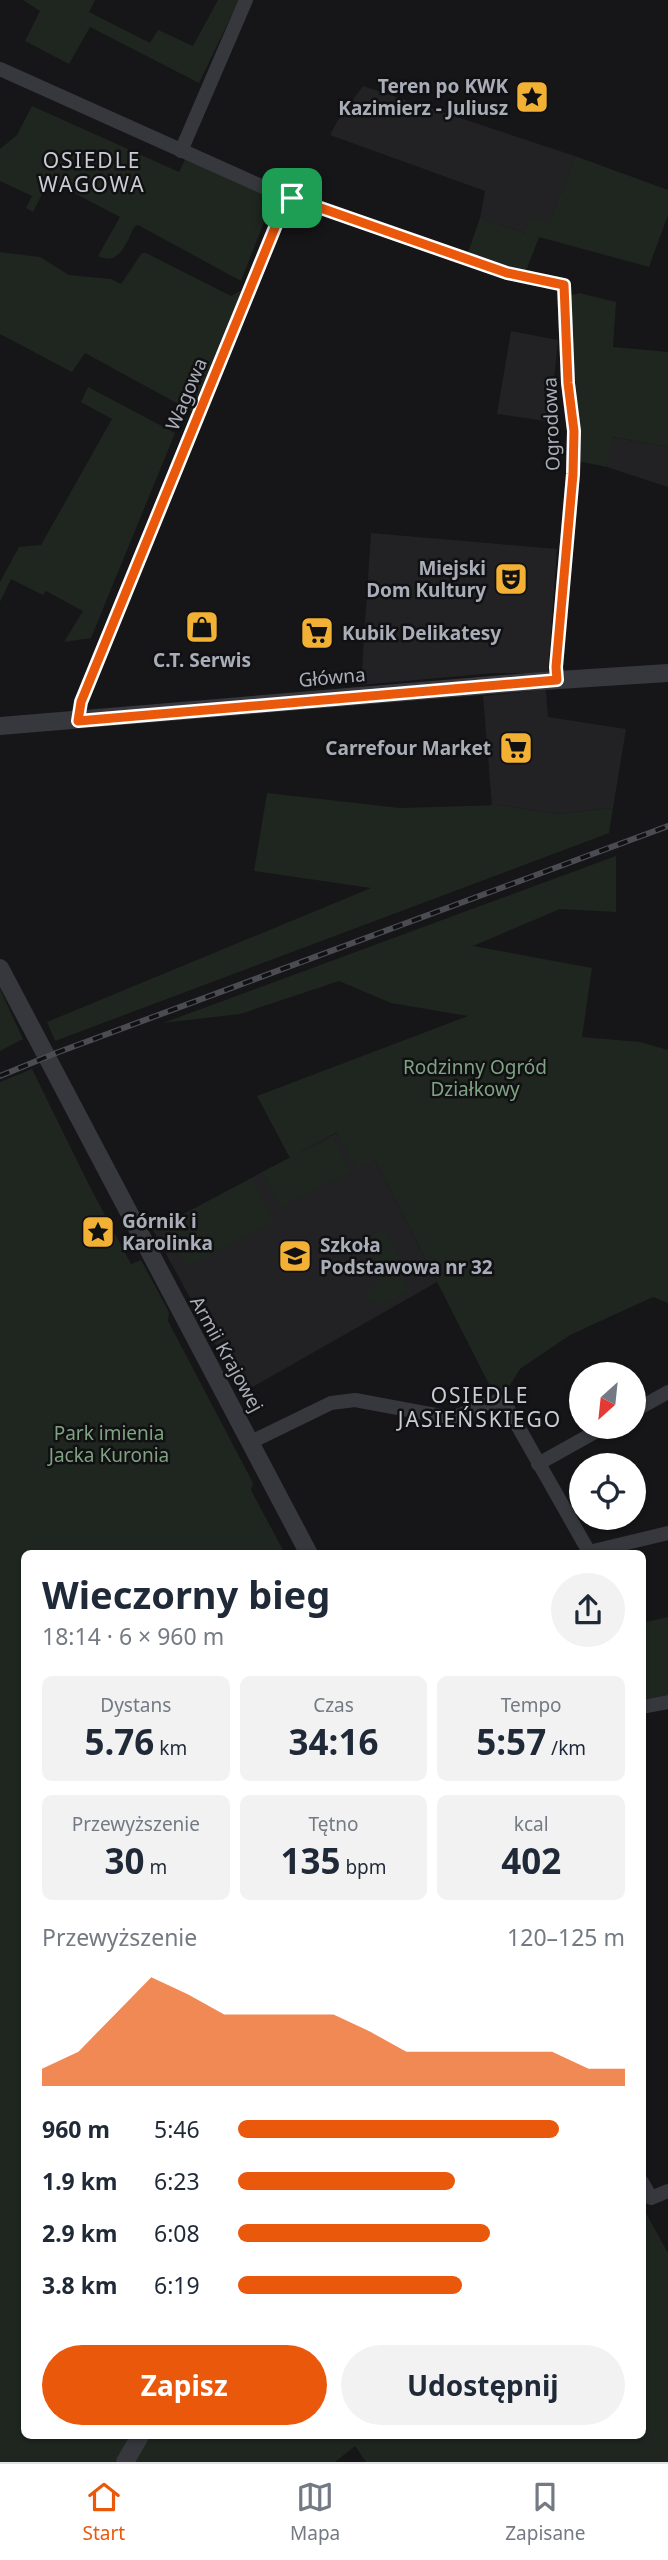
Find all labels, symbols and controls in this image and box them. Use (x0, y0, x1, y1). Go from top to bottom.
place label: Teren po KWK Kazimierz - Juliusz (338, 73, 508, 121)
place icon: Teren po KWK Kazimierz - Juliusz (513, 78, 551, 116)
district label: OSIEDLE WAGOWA (38, 146, 146, 198)
pin (262, 168, 322, 228)
icon: arrive (273, 179, 311, 217)
street label: Wagowa (159, 354, 213, 434)
street label: Ogrodowa (536, 377, 566, 471)
place label: Miejski Dom Kultury (366, 555, 486, 603)
theatre icon: Miejski Dom Kultury (492, 560, 530, 598)
shop icon: C.T. Serwis (183, 608, 221, 646)
supermarket icon: Kubik Delikatesy (298, 614, 336, 652)
place label: Kubik Delikatesy (342, 620, 501, 646)
place label: C.T. Serwis (153, 647, 251, 673)
street label: Główna (297, 661, 367, 693)
supermarket icon: Carrefour Market (497, 729, 535, 767)
place label: Carrefour Market (325, 735, 491, 761)
park label: Rodzinny Ogród Działkowy (403, 1054, 547, 1102)
place label: Górnik i Karolinka (122, 1208, 213, 1256)
place icon: Górnik i Karolinka (79, 1213, 117, 1251)
place label: Szkoła Podstawowa nr 32 (320, 1232, 493, 1280)
school or university icon: Szkoła Podstawowa nr 32 (276, 1237, 314, 1275)
street label: Armii Krajowej (184, 1291, 270, 1417)
north arrow (569, 1362, 646, 1438)
map controls (569, 1362, 646, 1530)
district label: OSIEDLE JASIEŃSKIEGO (396, 1381, 562, 1433)
park label: Park imienia Jacka Kuronia (47, 1420, 169, 1468)
button: locate (569, 1453, 646, 1530)
text: Wieczorny bieg (42, 1568, 330, 1620)
button: share (551, 1573, 625, 1647)
text: 18:14 · 6 × 960 m (42, 1620, 224, 1652)
text: Dystans (100, 1692, 171, 1718)
text: Czas (313, 1692, 354, 1718)
text: Tempo (501, 1692, 562, 1718)
text: 5.76 (84, 1718, 154, 1765)
text: 34:16 (289, 1718, 378, 1765)
text: 5:57 (476, 1718, 546, 1765)
text: km (154, 1735, 187, 1761)
text: /km (546, 1735, 586, 1761)
text: Przewyższenie (72, 1811, 200, 1837)
text: Tętno (308, 1811, 359, 1837)
text: kcal (514, 1811, 549, 1837)
text: 30 (104, 1837, 144, 1884)
text: 135 (280, 1837, 340, 1884)
text: 402 (501, 1837, 561, 1884)
text: m (144, 1854, 167, 1880)
text: bpm (340, 1854, 387, 1880)
text: Przewyższenie (42, 1921, 197, 1953)
text: 120–125 m (507, 1921, 625, 1953)
text: 960 m (42, 2113, 110, 2145)
text: 5:46 (154, 2113, 200, 2145)
text: 1.9 km (42, 2165, 117, 2197)
text: 6:23 (154, 2165, 200, 2197)
text: 2.9 km (42, 2217, 117, 2249)
text: 6:08 (154, 2217, 200, 2249)
text: 3.8 km (42, 2269, 117, 2301)
text: 6:19 (154, 2269, 200, 2301)
button: Zapisz (42, 2345, 327, 2425)
button: Udostępnij (341, 2345, 625, 2425)
tab: Start (82, 2478, 125, 2546)
tab: Mapa (290, 2478, 340, 2546)
tab: Zapisane (505, 2478, 586, 2546)

